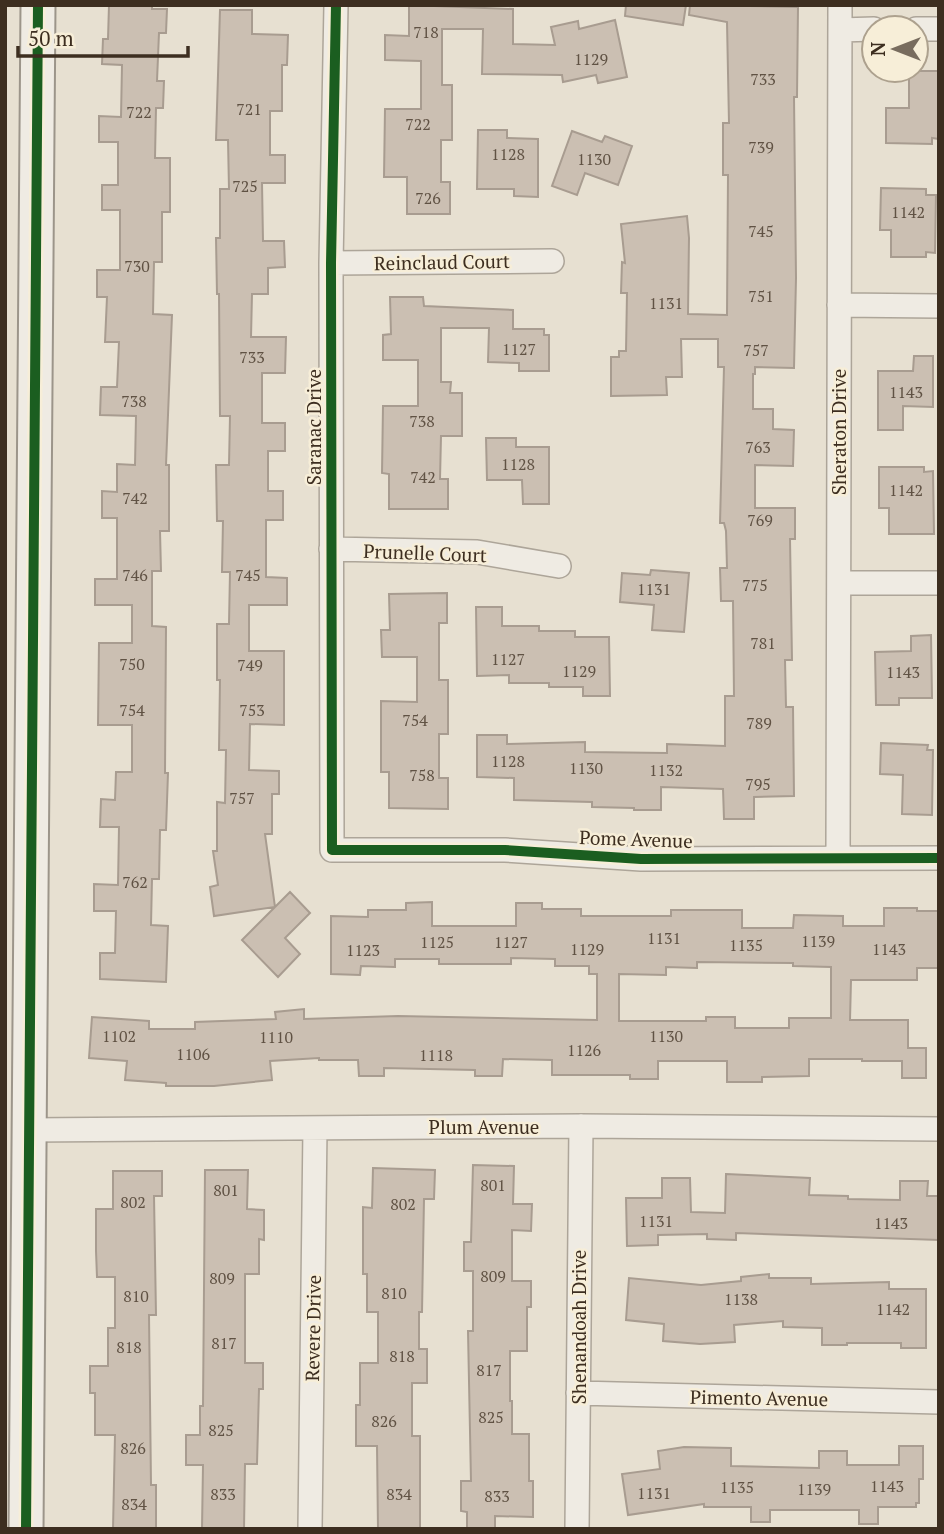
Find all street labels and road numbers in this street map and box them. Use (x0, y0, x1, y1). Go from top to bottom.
street label: Reinclaud Court (374, 248, 510, 275)
street label: Saranac Drive (301, 369, 326, 485)
street label: Sheraton Drive (826, 369, 851, 495)
street label: Prunelle Court (363, 538, 487, 567)
street label: Pome Avenue (579, 824, 693, 853)
street label: Plum Avenue (429, 1114, 539, 1139)
street label: Shenandoah Drive (566, 1250, 591, 1404)
street label: Revere Drive (299, 1274, 326, 1381)
street label: Pimento Avenue (690, 1384, 828, 1411)

